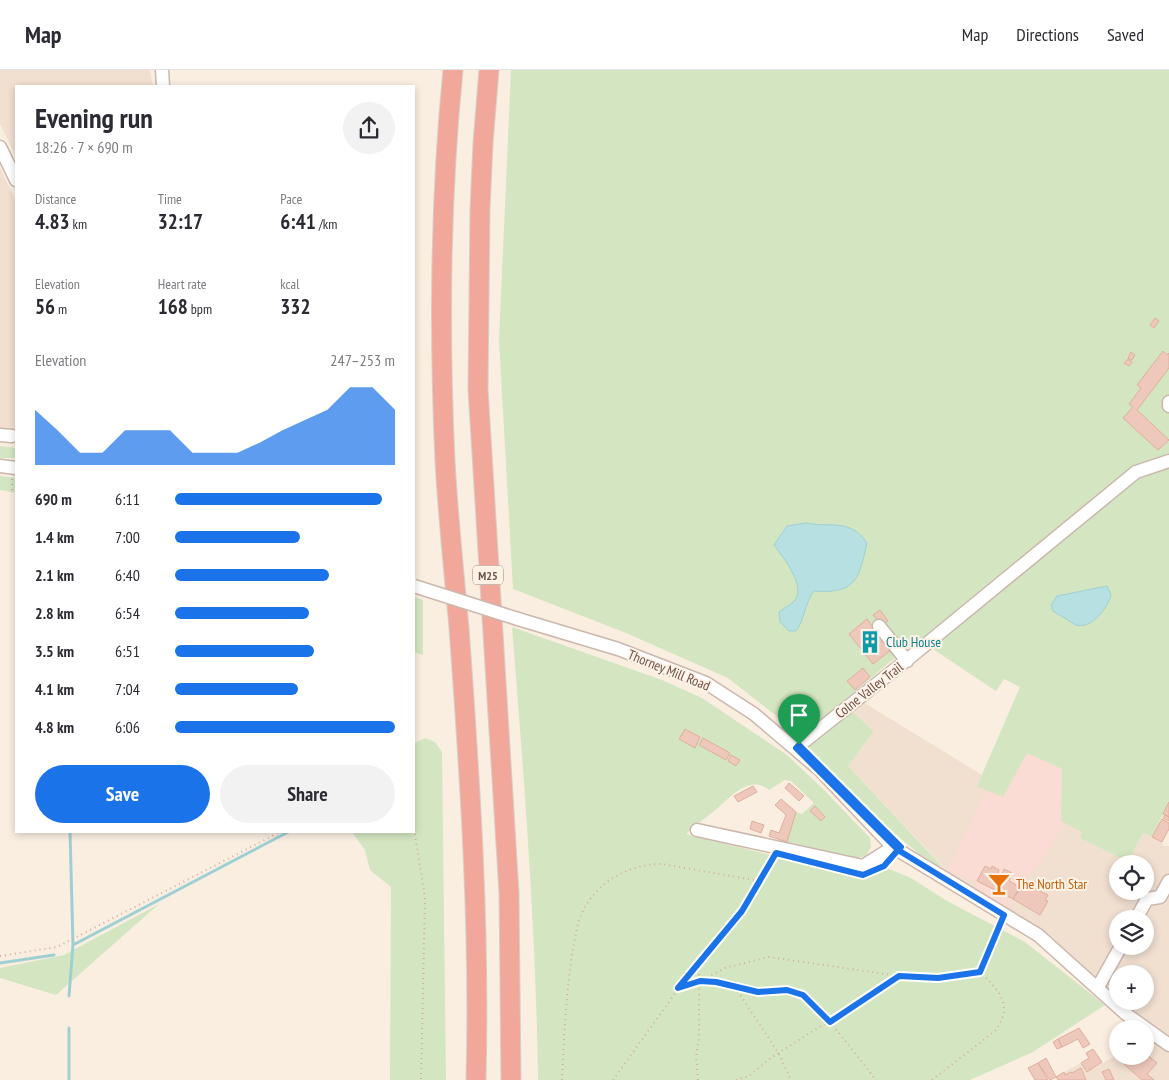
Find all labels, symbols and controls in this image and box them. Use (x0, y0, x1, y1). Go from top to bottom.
text: Map (25, 19, 62, 50)
text: Map (962, 23, 988, 46)
text: Directions (1016, 23, 1079, 46)
text: Saved (1107, 23, 1144, 46)
text: Evening run (35, 99, 153, 136)
button: share (343, 102, 395, 154)
text: 18:26 · 7 × 690 m (35, 137, 133, 157)
text: Distance (35, 190, 76, 208)
text: Time (158, 190, 182, 208)
text: Pace (280, 190, 302, 208)
text: 4.83 (35, 208, 70, 235)
text: 32:17 (158, 208, 203, 235)
text: 6:41 (280, 208, 316, 235)
text: km (70, 215, 87, 233)
text: /km (316, 215, 337, 233)
text: Elevation (35, 275, 80, 293)
text: Heart rate (158, 275, 207, 293)
text: kcal (280, 275, 299, 293)
text: 56 (35, 293, 55, 320)
text: 168 (158, 293, 188, 320)
text: 332 (280, 293, 310, 320)
text: m (55, 300, 67, 318)
text: bpm (188, 300, 212, 318)
text: Elevation (35, 350, 86, 370)
text: 247–253 m (330, 350, 395, 370)
text: 690 m (35, 489, 72, 509)
text: 6:11 (115, 489, 140, 509)
text: 1.4 km (35, 527, 74, 547)
text: 7:00 (115, 527, 140, 547)
text: 2.1 km (35, 565, 74, 585)
text: 6:40 (115, 565, 140, 585)
road number: M25 (473, 566, 503, 584)
text: 2.8 km (35, 603, 74, 623)
text: 6:54 (115, 603, 140, 623)
building icon: Club House (857, 629, 883, 655)
place label: Club House (886, 633, 941, 651)
text: 3.5 km (35, 641, 74, 661)
text: 6:51 (115, 641, 140, 661)
street label: Thorney Mill Road (625, 645, 713, 695)
street label: Colne Valley Trail (831, 657, 907, 722)
text: 4.1 km (35, 679, 74, 699)
text: 7:04 (115, 679, 140, 699)
pin (778, 694, 820, 745)
icon: arrive (785, 701, 813, 729)
text: 4.8 km (35, 717, 74, 737)
text: 6:06 (115, 717, 140, 737)
button: Save (35, 765, 210, 823)
button: Share (220, 765, 395, 823)
map controls (1109, 855, 1154, 1065)
button: locate (1109, 855, 1154, 900)
bar icon: The North Star (986, 871, 1012, 897)
place label: The North Star (1016, 875, 1087, 893)
button: layers (1109, 910, 1154, 955)
button: + (1109, 965, 1154, 1010)
button: − (1109, 1020, 1154, 1065)

